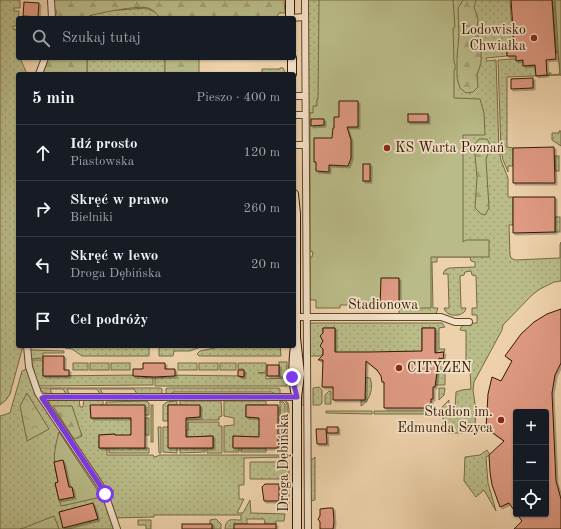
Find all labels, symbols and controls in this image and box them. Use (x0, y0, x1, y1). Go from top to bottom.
search box (16, 16, 296, 60)
place label: Lodowisko Chwiałka (461, 23, 526, 53)
icon: search (30, 27, 52, 49)
text: Szukaj tutaj (62, 31, 141, 46)
marker: Lodowisko Chwiałka (529, 33, 539, 43)
text: 5 min (32, 90, 75, 107)
text: Pieszo · 400 m (196, 91, 280, 104)
text: Idź prosto (70, 137, 137, 152)
place label: KS Warta Poznań (395, 141, 505, 155)
icon: ahead (32, 142, 54, 164)
marker: KS Warta Poznań (382, 143, 392, 153)
text: 120 m (243, 146, 280, 159)
text: Piastowska (70, 155, 134, 168)
text: Skręć w prawo (70, 193, 169, 208)
icon: right (32, 198, 54, 220)
text: 260 m (243, 202, 280, 215)
text: Bielniki (70, 211, 113, 224)
text: Skręć w lewo (70, 249, 158, 264)
icon: left (32, 254, 54, 276)
text: 20 m (251, 258, 280, 271)
text: Droga Dębińska (70, 267, 161, 280)
street label: Stadionowa (348, 298, 418, 312)
icon: arrive (32, 310, 54, 332)
text: Cel podróży (70, 313, 148, 328)
place label: CITYZEN (407, 361, 472, 375)
marker: CITYZEN (394, 363, 404, 373)
route end (283, 368, 301, 386)
place label: Stadion im. Edmunda Szyca (397, 405, 493, 435)
map controls (513, 409, 549, 517)
button: + (513, 409, 549, 445)
street label: Droga Dębińska (277, 414, 291, 512)
marker: Stadion im. Edmunda Szyca (496, 415, 506, 425)
button: − (513, 445, 549, 481)
button: locate (513, 481, 549, 517)
route start (96, 485, 114, 503)

